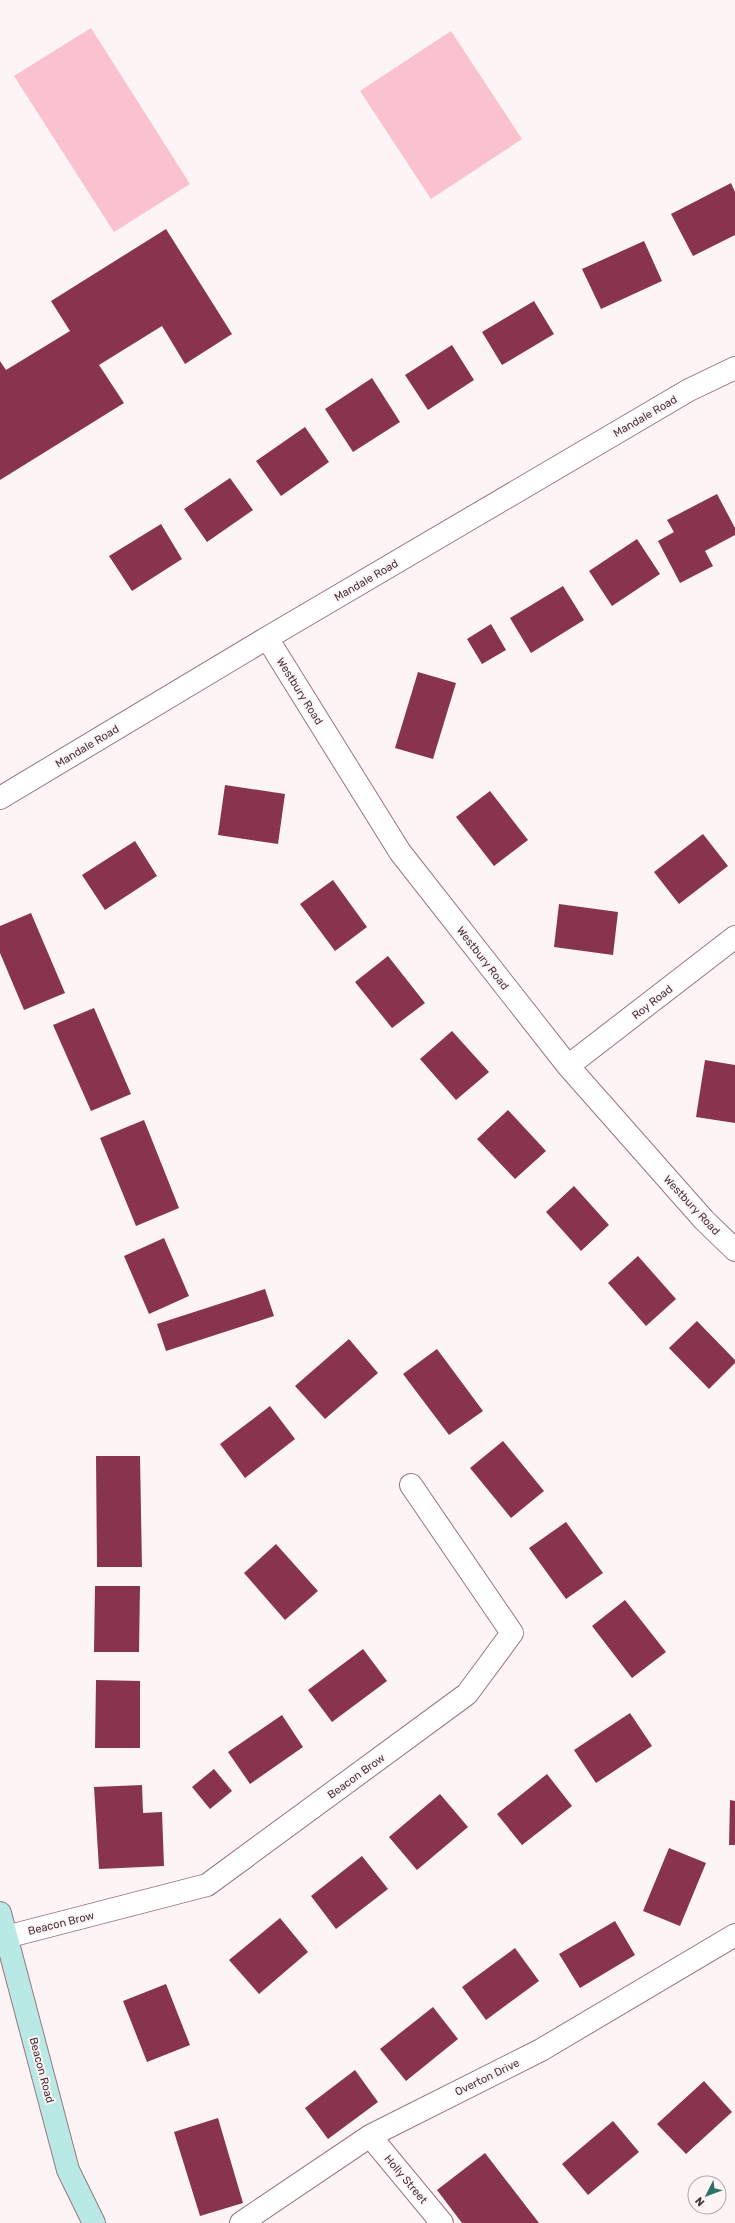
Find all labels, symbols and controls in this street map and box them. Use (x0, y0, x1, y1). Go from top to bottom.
street label: Mandale Road (611, 393, 680, 440)
street label: Mandale Road (332, 557, 401, 604)
street label: Westbury Road (274, 655, 325, 727)
street label: Mandale Road (53, 722, 121, 770)
street label: Westbury Road (454, 924, 511, 992)
street label: Roy Road (629, 983, 675, 1022)
street label: Westbury Road (661, 1173, 722, 1238)
street label: Beacon Brow (325, 1751, 388, 1802)
street label: Beacon Brow (27, 1909, 96, 1938)
street label: Beacon Road (27, 2036, 57, 2104)
street label: Overton Drive (453, 2056, 522, 2099)
street label: Holly Street (381, 2152, 430, 2207)
north arrow (687, 2175, 727, 2215)
text: N (692, 2194, 707, 2209)

